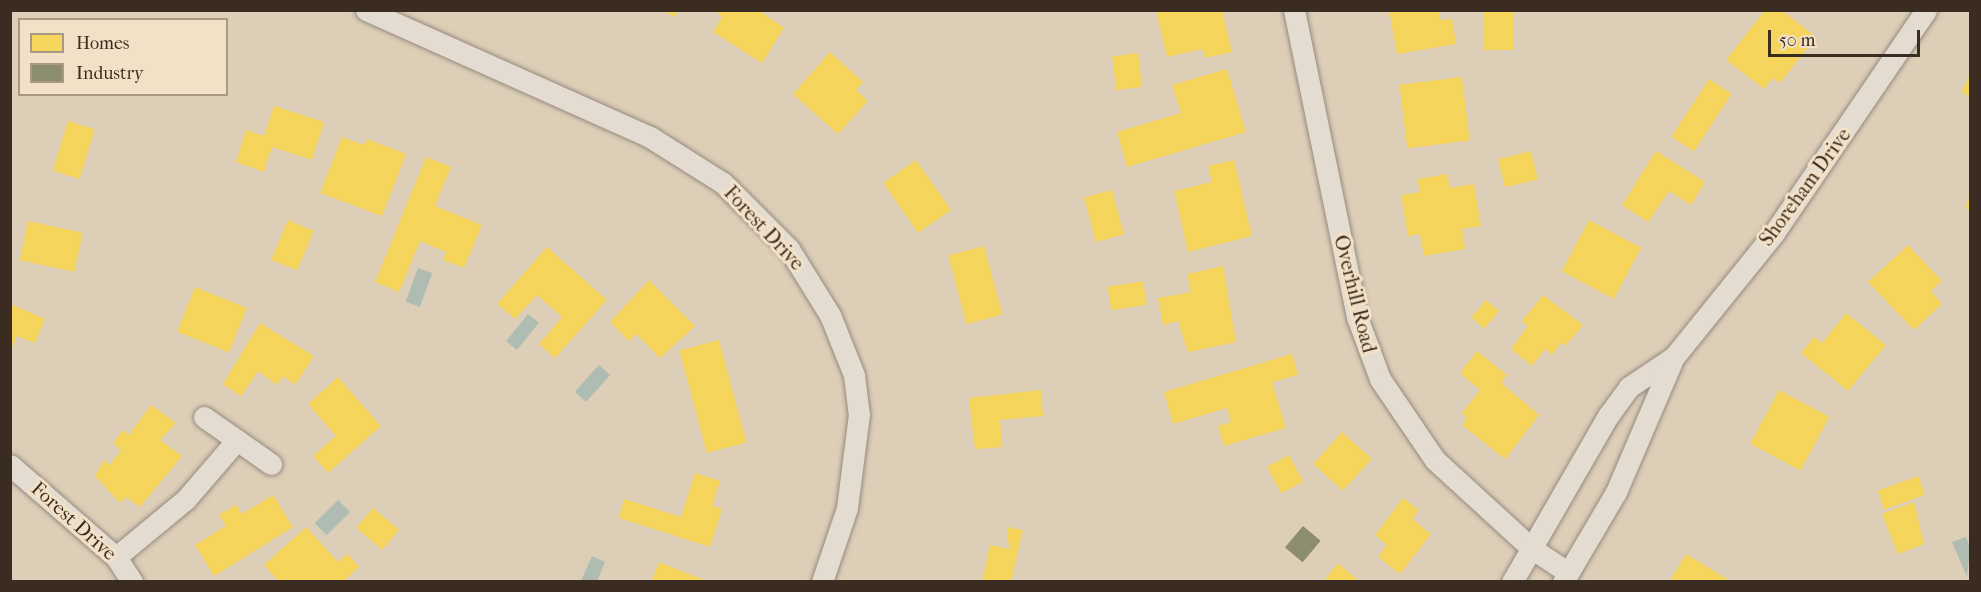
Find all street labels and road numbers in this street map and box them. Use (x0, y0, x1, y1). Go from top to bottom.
street label: Shoreham Drive (1754, 123, 1856, 251)
street label: Forest Drive (719, 181, 809, 275)
street label: Overhill Road (1329, 233, 1381, 355)
street label: Forest Drive (26, 476, 122, 566)

